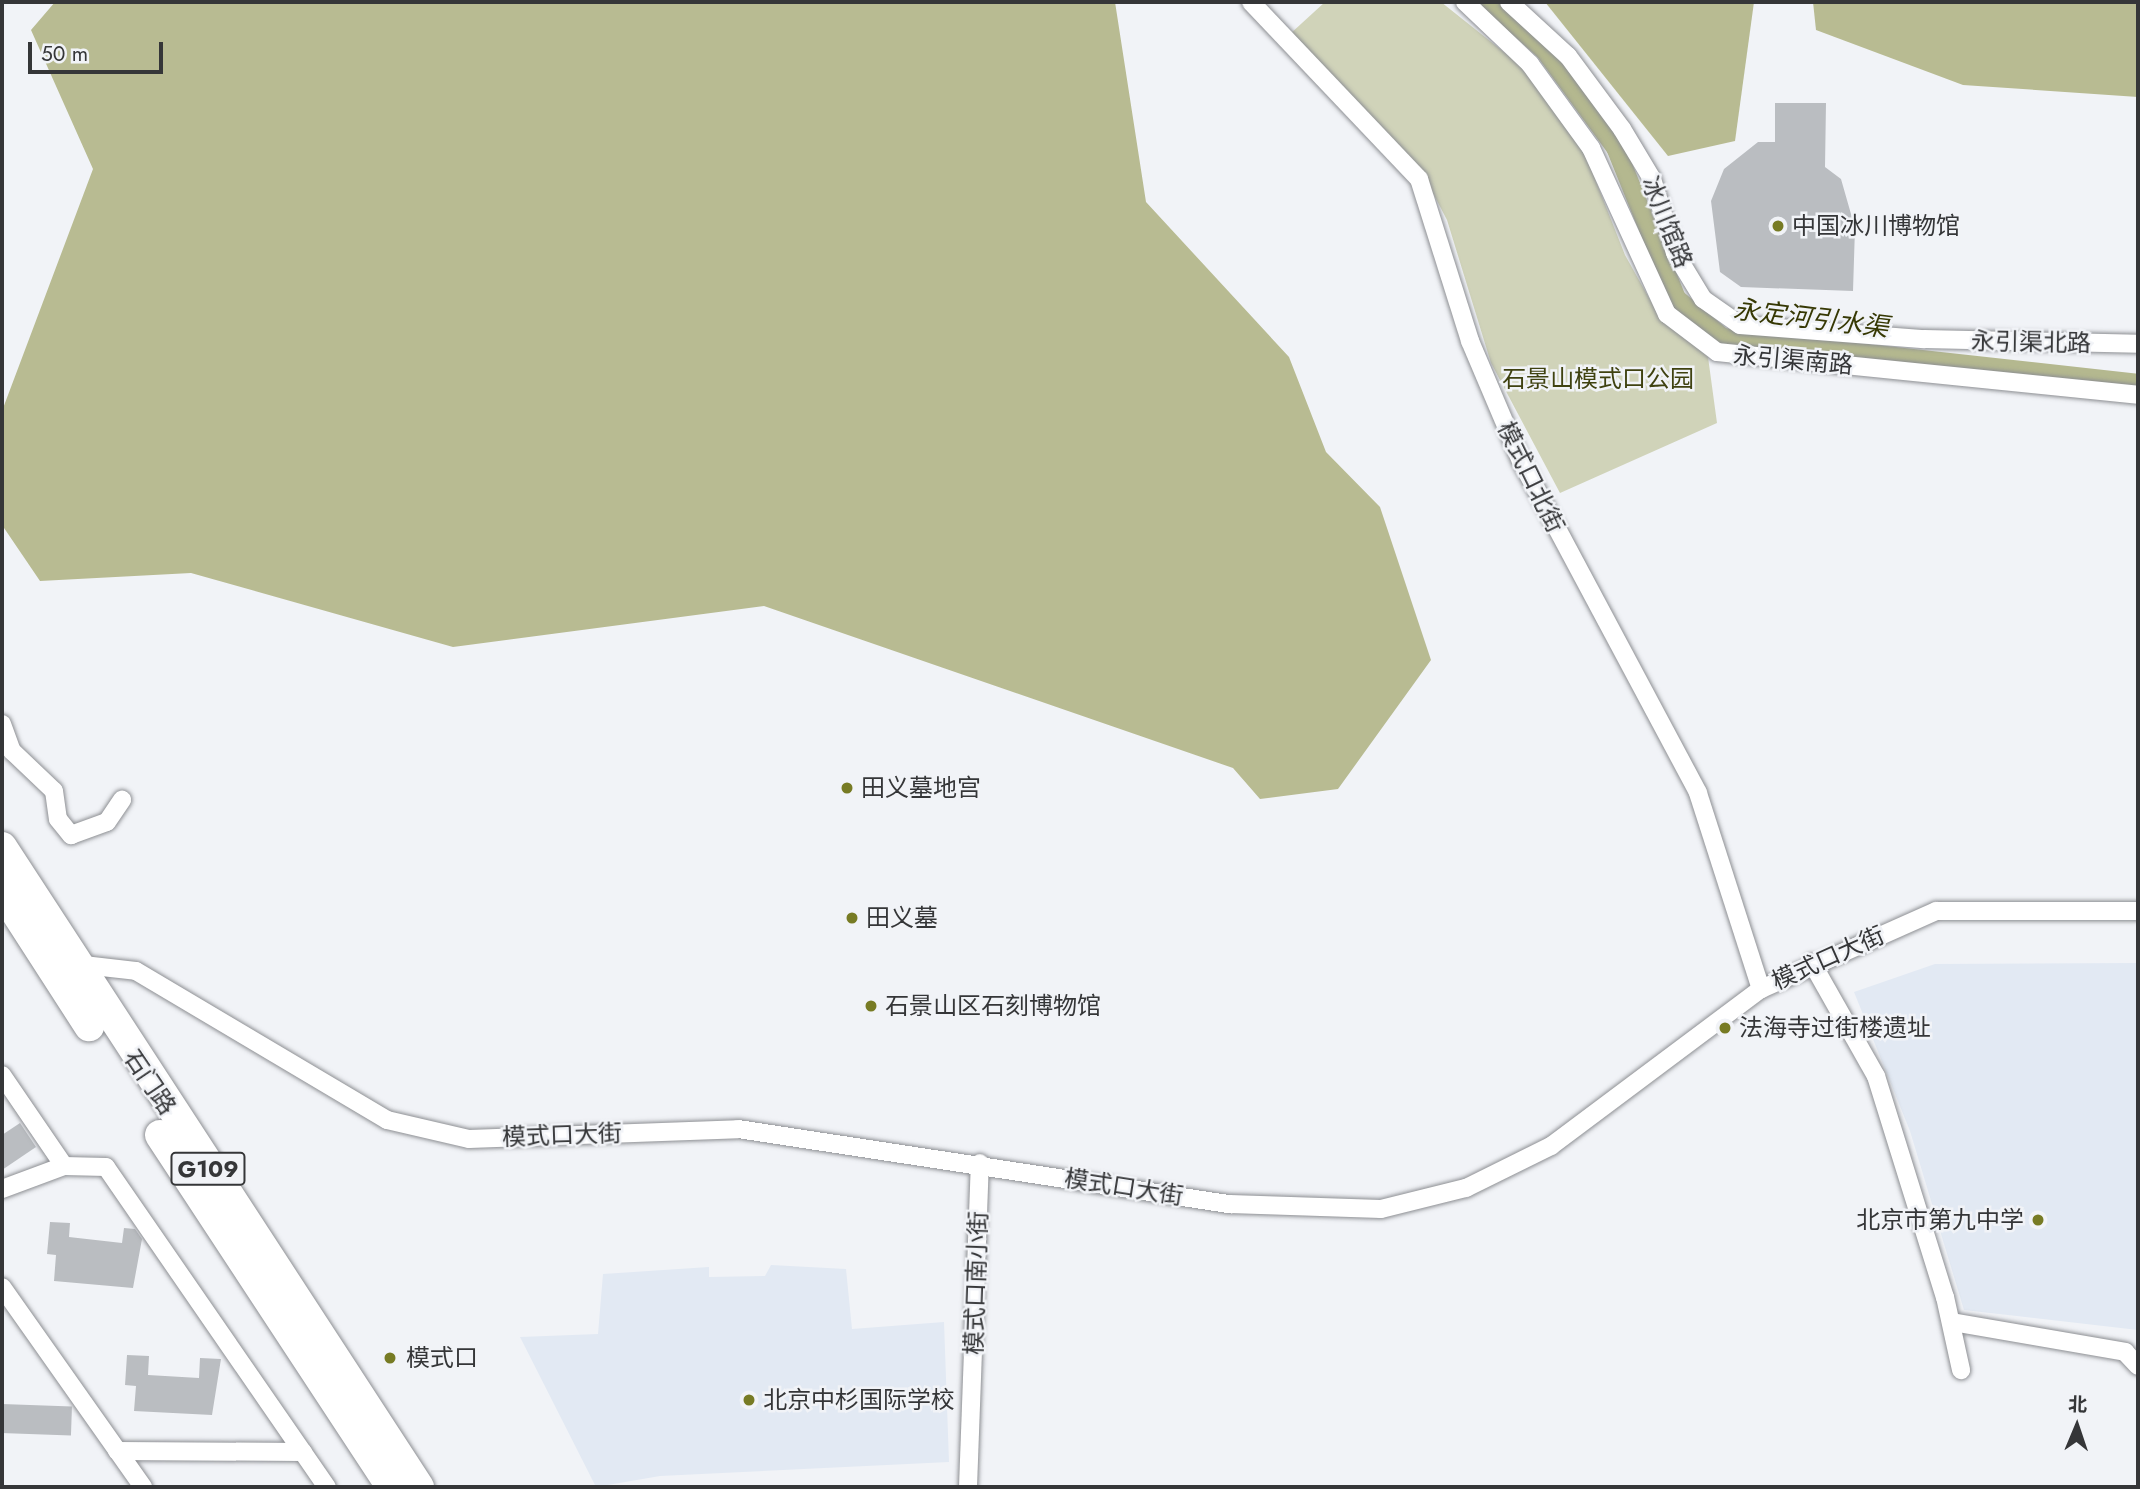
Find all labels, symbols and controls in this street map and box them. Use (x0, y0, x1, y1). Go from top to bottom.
scale bar (32, 28, 166, 72)
text: 50 m (41, 39, 88, 69)
street label: 冰川馆路 (1636, 172, 1698, 272)
place label: 中国冰川博物馆 (1792, 212, 1960, 240)
marker: 中国冰川博物馆 (1770, 218, 1786, 234)
water label: 永定河引水渠 (1732, 294, 1890, 344)
street label: 永引渠北路 (1971, 327, 2091, 357)
street label: 永引渠南路 (1732, 340, 1854, 380)
park label: 石景山模式口公园 (1502, 365, 1694, 393)
street label: 模式口北街 (1492, 417, 1570, 537)
place label: 田义墓地宫 (861, 774, 981, 802)
marker: 田义墓地宫 (839, 780, 855, 796)
place label: 田义墓 (866, 904, 938, 932)
marker: 田义墓 (844, 910, 860, 926)
street label: 模式口大街 (1767, 920, 1889, 996)
place label: 石景山区石刻博物馆 (885, 992, 1101, 1020)
marker: 石景山区石刻博物馆 (863, 998, 879, 1014)
place label: 法海寺过街楼遗址 (1739, 1014, 1931, 1042)
marker: 法海寺过街楼遗址 (1717, 1020, 1733, 1036)
street label: 石门路 (118, 1044, 182, 1120)
street label: 模式口大街 (502, 1119, 622, 1151)
road number: G109 (170, 1150, 246, 1188)
street label: 模式口大街 (1062, 1163, 1186, 1211)
place label: 北京市第九中学 (1856, 1206, 2024, 1234)
street label: 模式口南小街 (959, 1211, 993, 1355)
marker: 北京市第九中学 (2030, 1212, 2046, 1228)
place label: 模式口 (406, 1344, 478, 1372)
marker: 模式口 (380, 1348, 400, 1368)
place label: 北京中杉国际学校 (763, 1386, 955, 1414)
north arrow (2042, 1391, 2112, 1461)
text: 北 (2068, 1391, 2088, 1418)
marker: 北京中杉国际学校 (741, 1392, 757, 1408)

